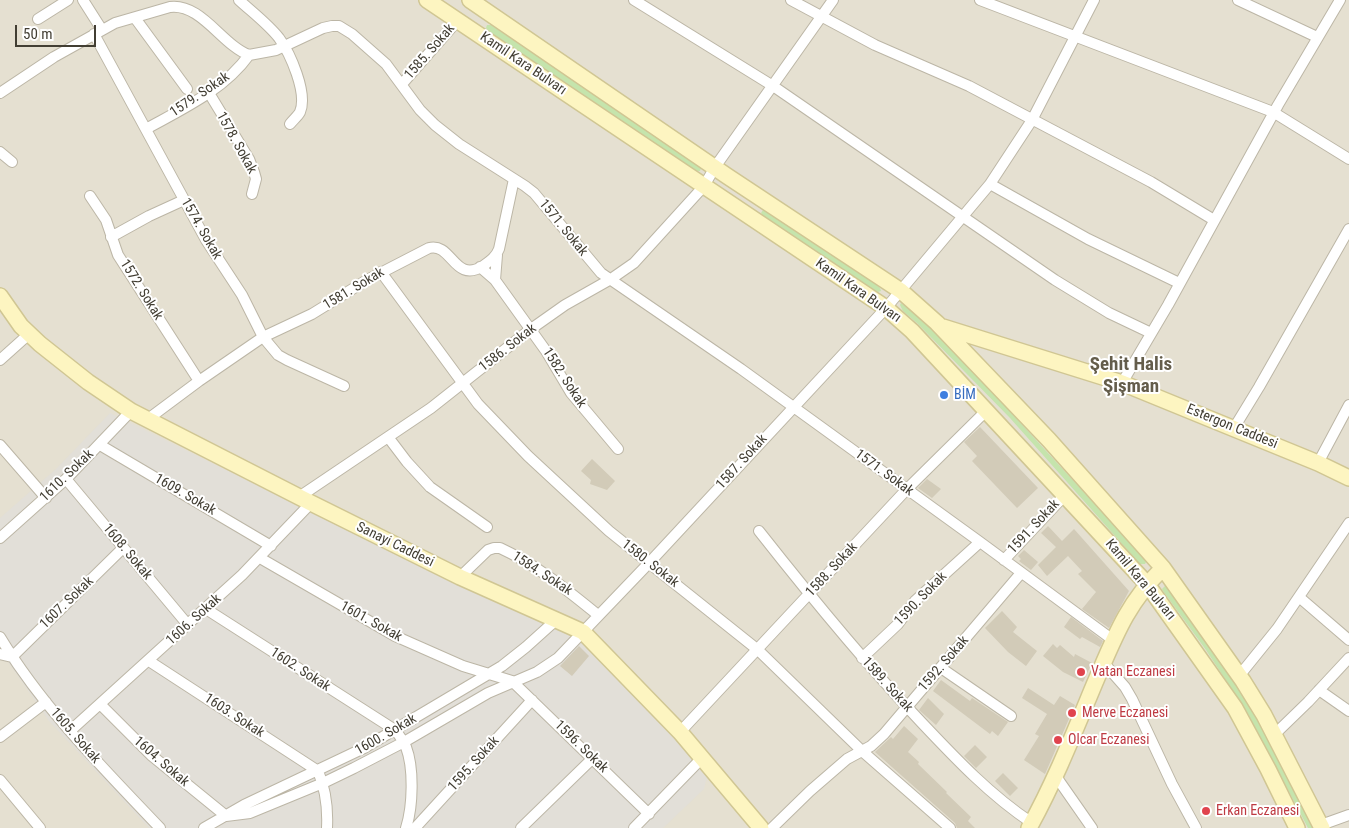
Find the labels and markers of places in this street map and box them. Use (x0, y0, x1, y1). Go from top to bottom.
place label: BİM (954, 387, 976, 403)
marker: BİM (938, 389, 950, 401)
place label: Vatan Eczanesi (1091, 664, 1175, 680)
marker: Vatan Eczanesi (1075, 666, 1087, 678)
place label: Merve Eczanesi (1082, 705, 1168, 721)
marker: Merve Eczanesi (1066, 707, 1078, 719)
place label: Olcar Eczanesi (1068, 732, 1149, 748)
marker: Olcar Eczanesi (1052, 734, 1064, 746)
place label: Erkan Eczanesi (1216, 803, 1299, 819)
marker: Erkan Eczanesi (1200, 805, 1212, 817)

